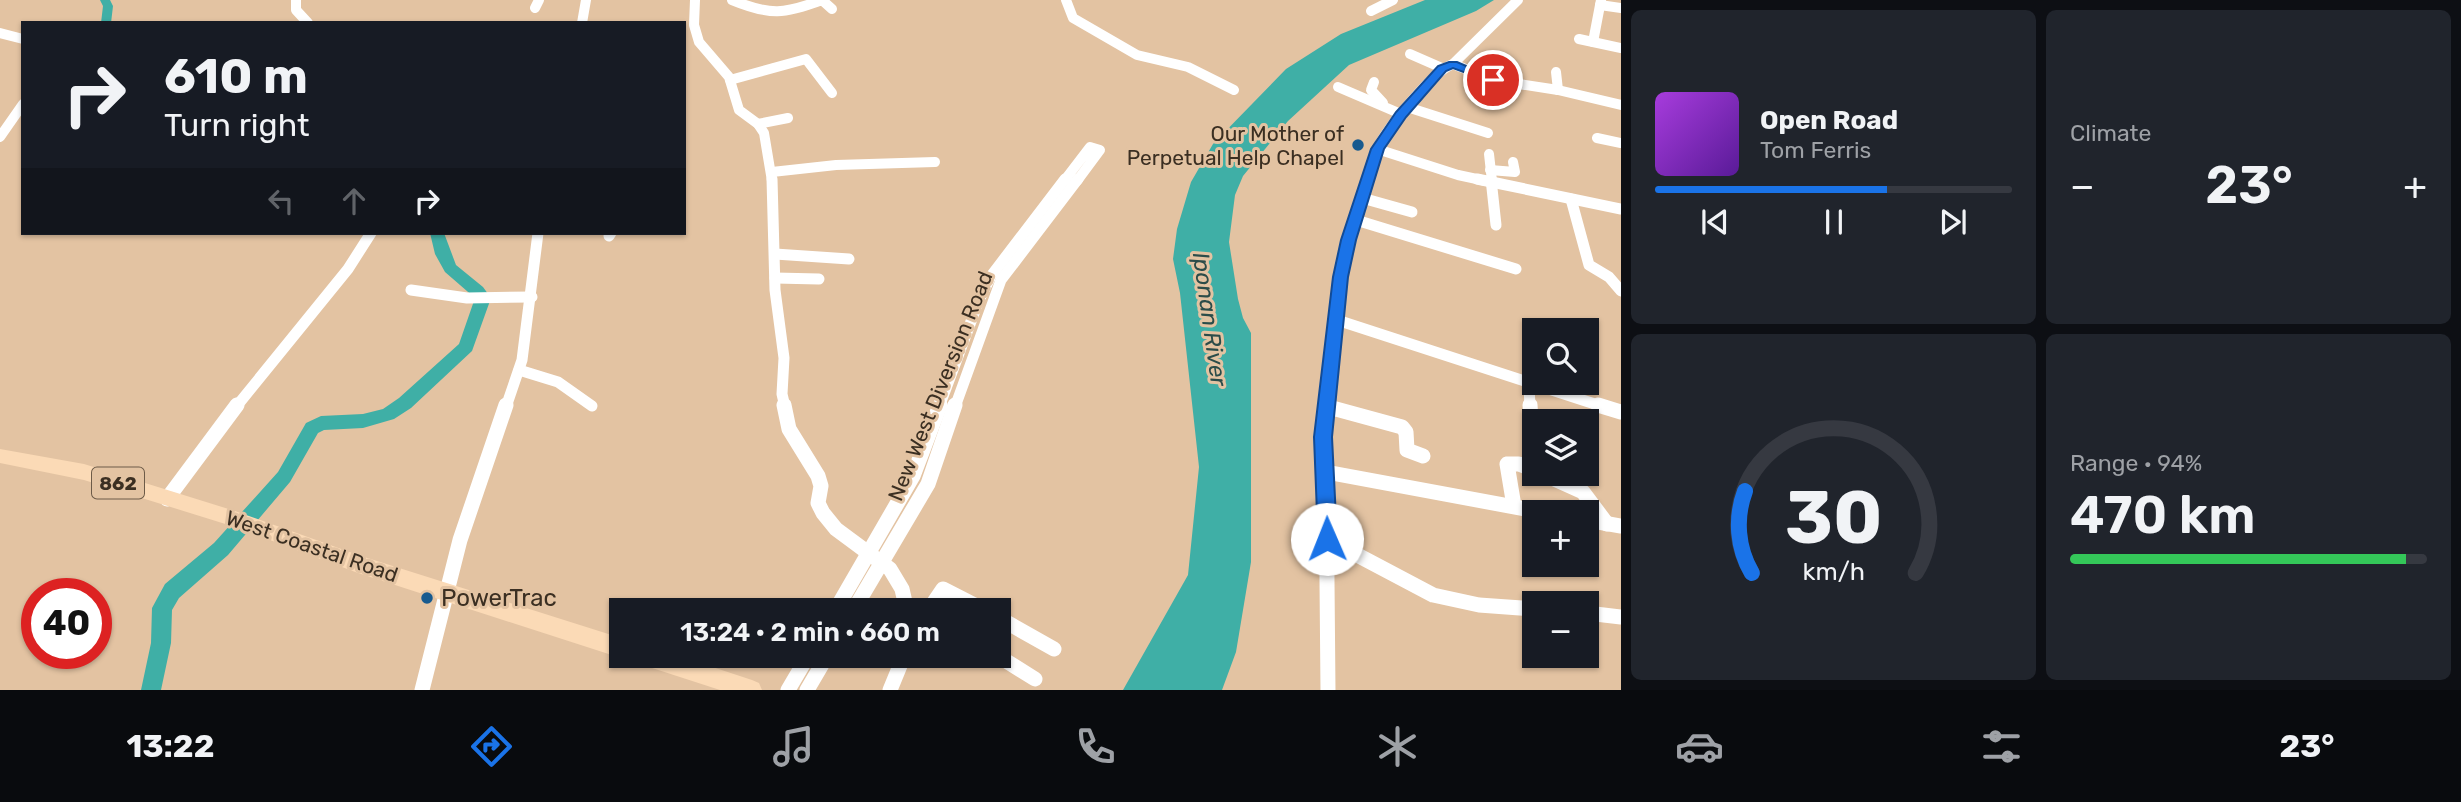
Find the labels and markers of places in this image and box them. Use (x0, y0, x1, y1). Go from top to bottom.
pin (1463, 50, 1523, 110)
place label: Our Mother of Perpetual Help Chapel (1127, 121, 1344, 170)
marker: Our Mother of Perpetual Help Chapel (1350, 137, 1366, 153)
place label: PowerTrac (441, 584, 557, 612)
marker: PowerTrac (419, 590, 435, 606)

